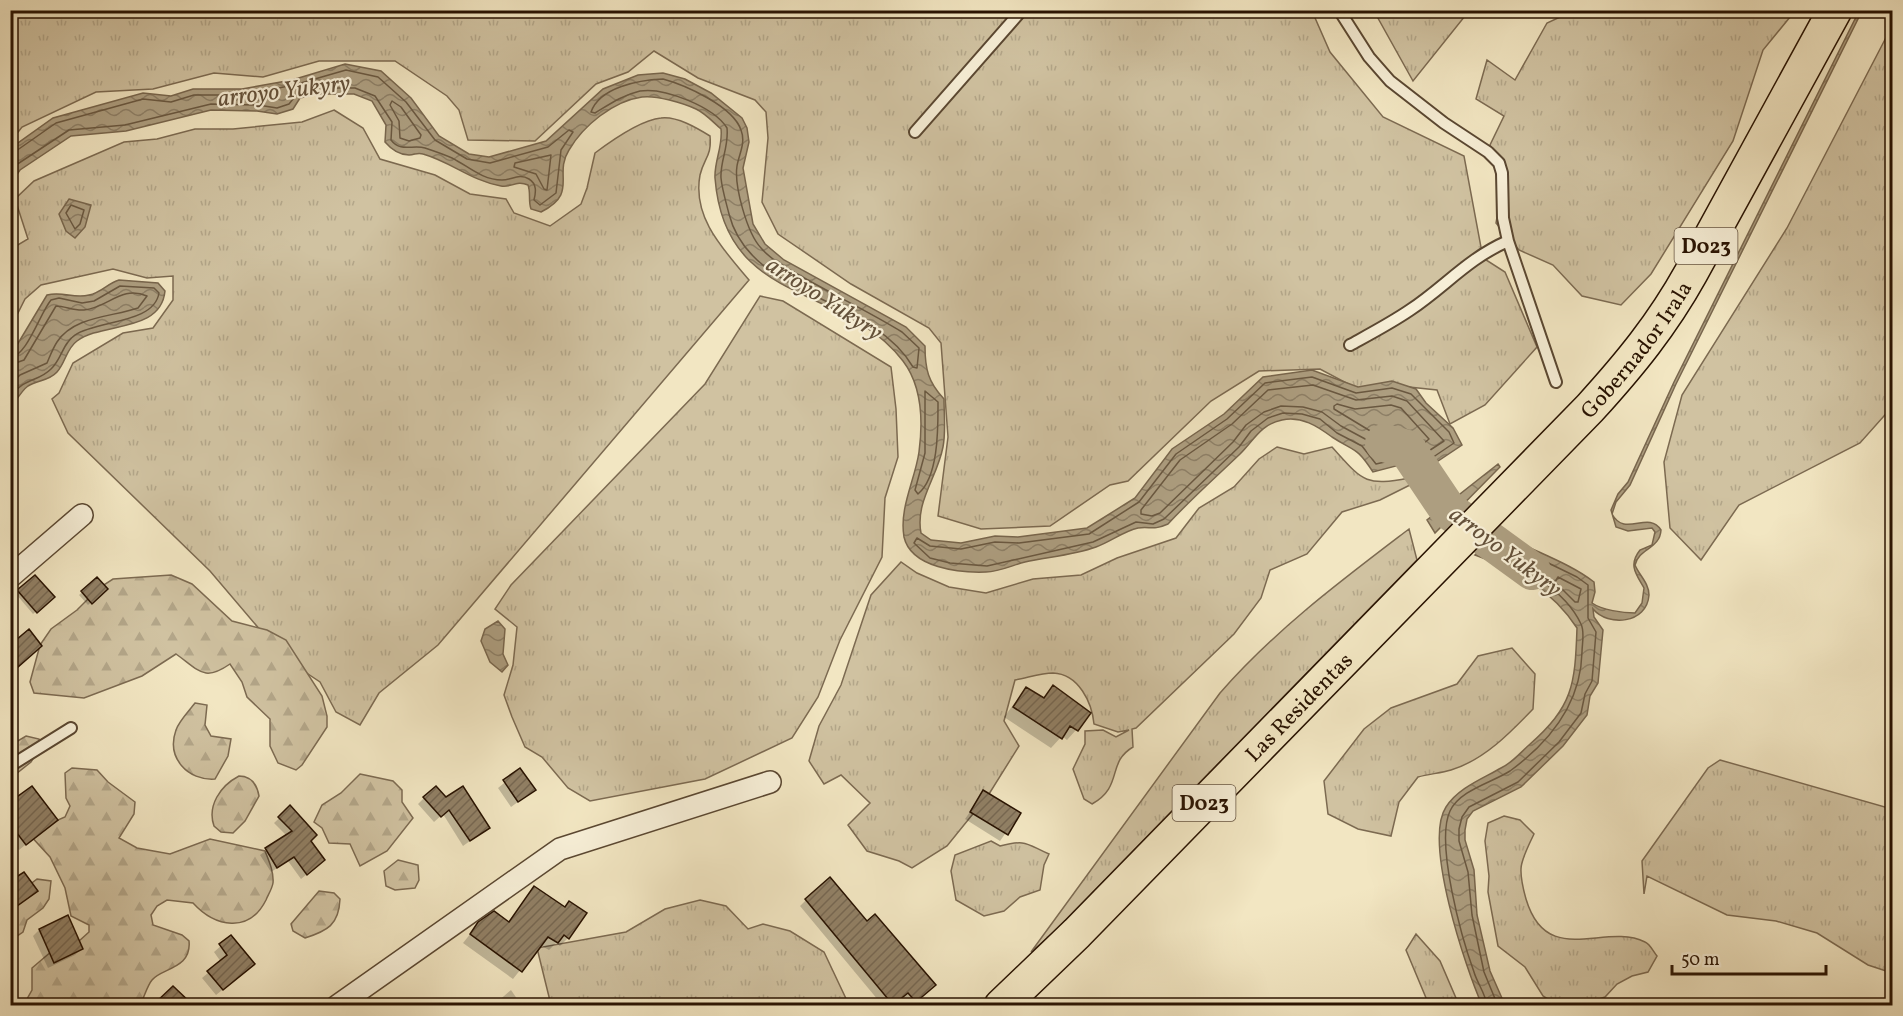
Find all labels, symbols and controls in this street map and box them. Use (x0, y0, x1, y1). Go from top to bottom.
water label: arroyo Yukyry (216, 67, 352, 117)
road number: D023 (1674, 228, 1738, 264)
water label: arroyo Yukyry (759, 249, 889, 350)
street label: Gobernador Irala (1575, 276, 1701, 427)
water label: arroyo Yukyry (1441, 499, 1568, 606)
street label: Las Residentas (1239, 647, 1361, 770)
road number: D023 (1172, 785, 1236, 821)
scale bar (1672, 938, 1826, 976)
text: 50 m (1681, 948, 1720, 973)

